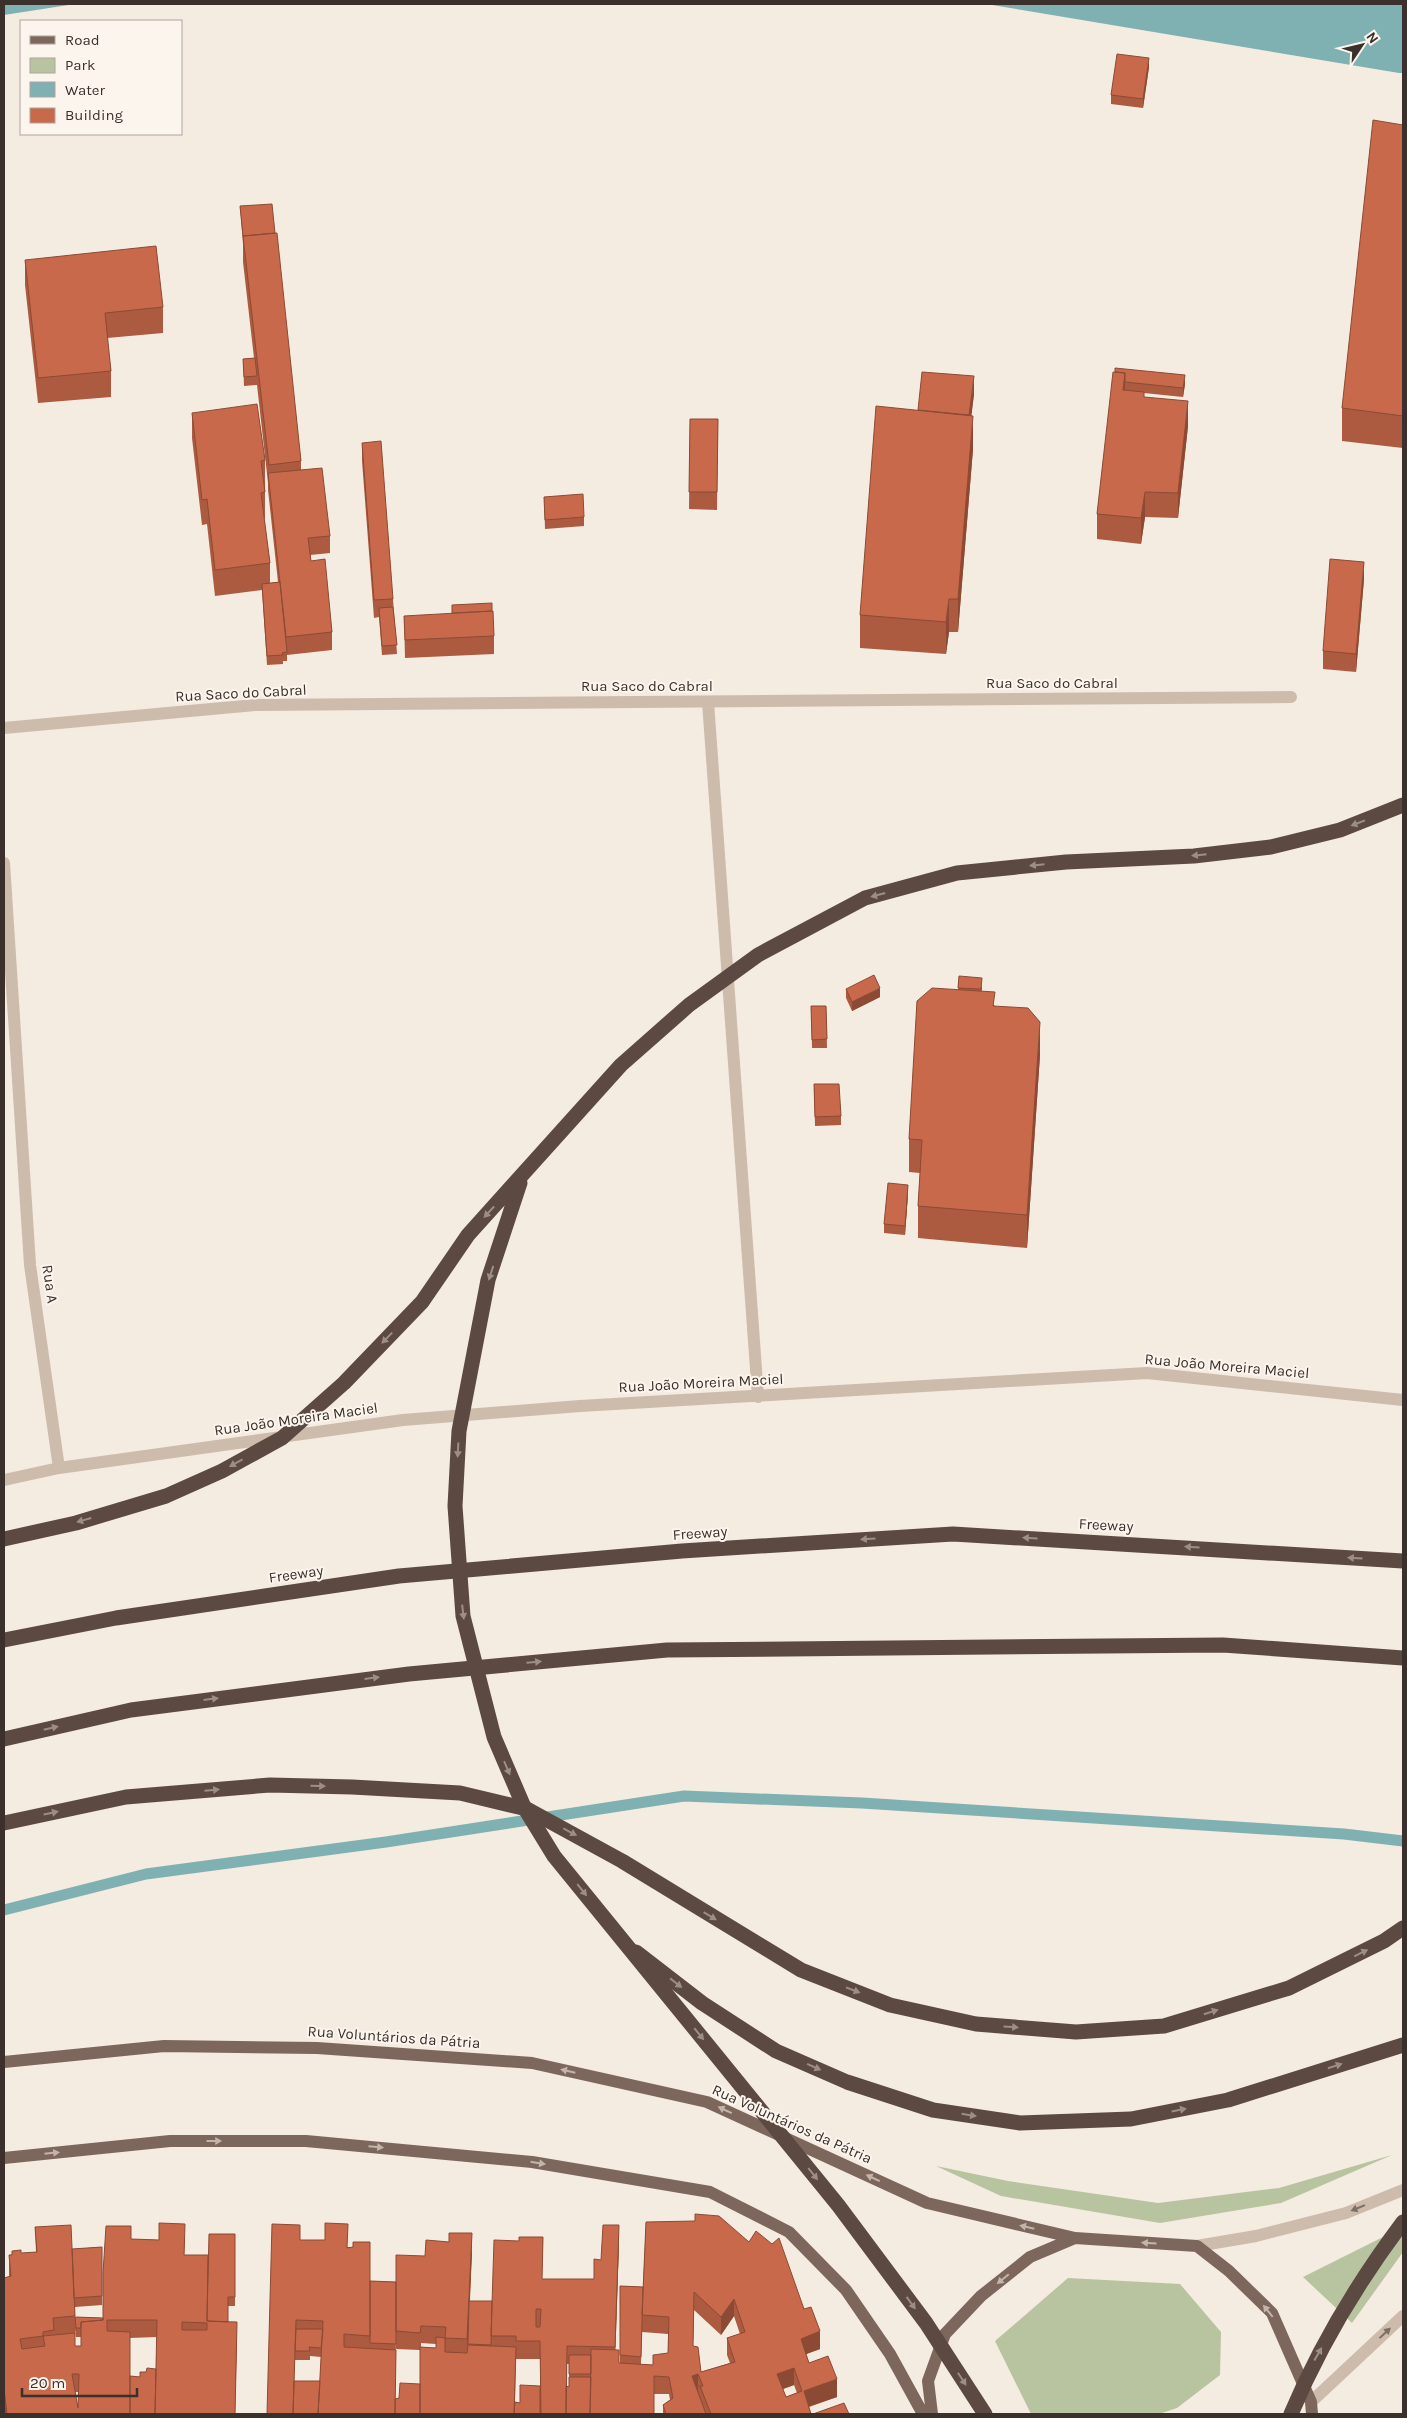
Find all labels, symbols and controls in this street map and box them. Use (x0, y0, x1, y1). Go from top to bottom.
legend (20, 20, 182, 135)
north arrow (1337, 20, 1387, 70)
text: N (1362, 29, 1382, 47)
text: Road (65, 31, 100, 49)
text: Park (65, 56, 95, 74)
text: Water (65, 81, 106, 99)
text: Building (65, 106, 123, 124)
street label: Rua Saco do Cabral (986, 674, 1118, 692)
street label: Rua Saco do Cabral (581, 677, 713, 695)
street label: Rua Saco do Cabral (175, 681, 307, 705)
one-way arrow (1351, 819, 1365, 827)
one-way arrow (1191, 851, 1207, 859)
one-way arrow (1029, 861, 1045, 869)
one-way arrow (871, 891, 886, 899)
one-way arrow (483, 1206, 495, 1218)
street label: Rua A (38, 1264, 62, 1305)
one-way arrow (486, 1266, 494, 1281)
one-way arrow (381, 1332, 393, 1344)
street label: Rua João Moreira Maciel (1144, 1350, 1310, 1382)
street label: Rua João Moreira Maciel (618, 1370, 784, 1396)
street label: Rua João Moreira Maciel (213, 1399, 379, 1439)
one-way arrow (454, 1442, 462, 1458)
one-way arrow (229, 1459, 243, 1468)
street label: Freeway (1078, 1515, 1134, 1535)
one-way arrow (77, 1517, 92, 1525)
street label: Freeway (672, 1522, 728, 1544)
one-way arrow (1022, 1533, 1038, 1541)
one-way arrow (860, 1535, 876, 1543)
one-way arrow (1184, 1542, 1200, 1550)
one-way arrow (1346, 1553, 1362, 1561)
street label: Freeway (268, 1561, 324, 1587)
one-way arrow (459, 1604, 467, 1620)
one-way arrow (526, 1658, 542, 1666)
one-way arrow (364, 1674, 380, 1682)
one-way arrow (203, 1695, 219, 1703)
one-way arrow (44, 1724, 59, 1732)
one-way arrow (504, 1761, 512, 1775)
one-way arrow (311, 1782, 327, 1790)
one-way arrow (204, 1786, 220, 1794)
one-way arrow (44, 1809, 59, 1817)
one-way arrow (563, 1828, 577, 1837)
one-way arrow (576, 1884, 587, 1897)
one-way arrow (703, 1911, 716, 1920)
one-way arrow (1354, 1948, 1369, 1957)
one-way arrow (669, 1978, 682, 1989)
one-way arrow (846, 1987, 861, 1994)
one-way arrow (1203, 2008, 1218, 2015)
street label: Rua Voluntários da Pátria (307, 2022, 481, 2052)
one-way arrow (1003, 2023, 1019, 2031)
one-way arrow (693, 2028, 704, 2041)
one-way arrow (1328, 2062, 1343, 2070)
one-way arrow (807, 2064, 821, 2072)
one-way arrow (561, 2067, 576, 2075)
street label: Rua Voluntários da Pátria (709, 2081, 875, 2167)
one-way arrow (1172, 2105, 1188, 2113)
one-way arrow (718, 2106, 732, 2114)
one-way arrow (961, 2112, 977, 2120)
one-way arrow (206, 2137, 222, 2145)
one-way arrow (369, 2144, 385, 2152)
one-way arrow (45, 2149, 61, 2157)
one-way arrow (530, 2159, 546, 2167)
one-way arrow (807, 2168, 818, 2180)
one-way arrow (866, 2174, 880, 2182)
one-way arrow (1351, 2205, 1365, 2213)
one-way arrow (1020, 2223, 1035, 2231)
one-way arrow (1140, 2239, 1156, 2247)
one-way arrow (996, 2274, 1009, 2285)
one-way arrow (906, 2296, 916, 2310)
one-way arrow (1263, 2304, 1274, 2317)
one-way arrow (1379, 2327, 1392, 2338)
one-way arrow (1314, 2348, 1323, 2361)
scale bar (22, 2366, 138, 2398)
one-way arrow (957, 2372, 967, 2385)
text: 20 m (30, 2374, 65, 2392)

